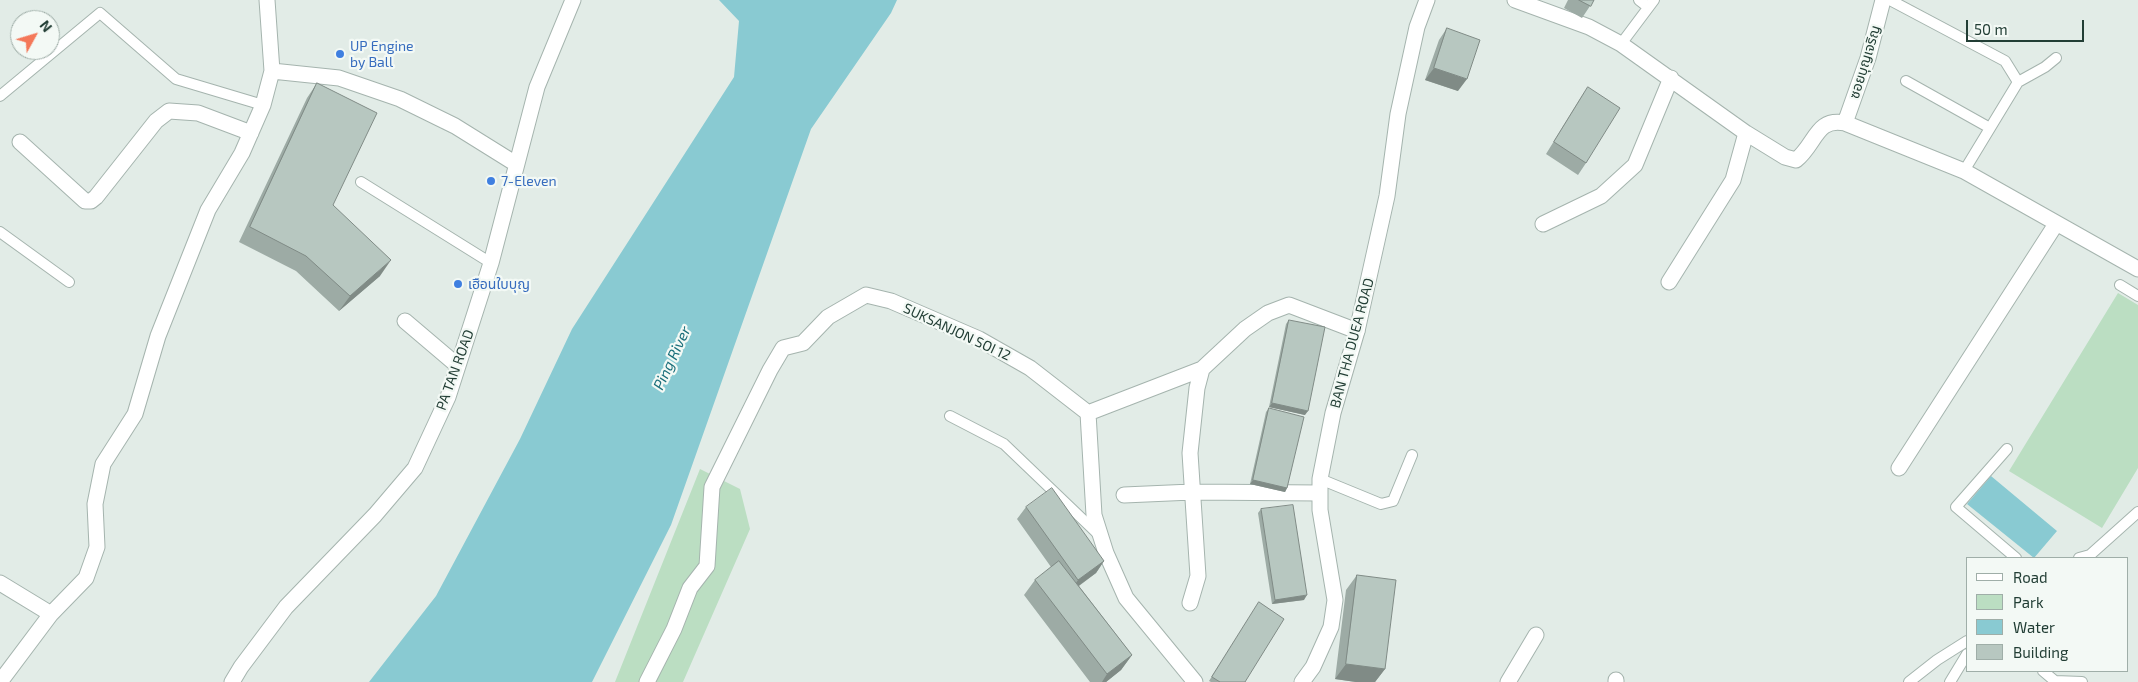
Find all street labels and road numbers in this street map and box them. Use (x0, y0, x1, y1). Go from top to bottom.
street label: ซอยบุญเจริญ (1846, 23, 1884, 101)
street label: BAN THA DUEA ROAD (1327, 276, 1377, 410)
street label: SUKSANJON SOI 12 (901, 300, 1013, 364)
street label: PA TAN ROAD (433, 327, 477, 413)

